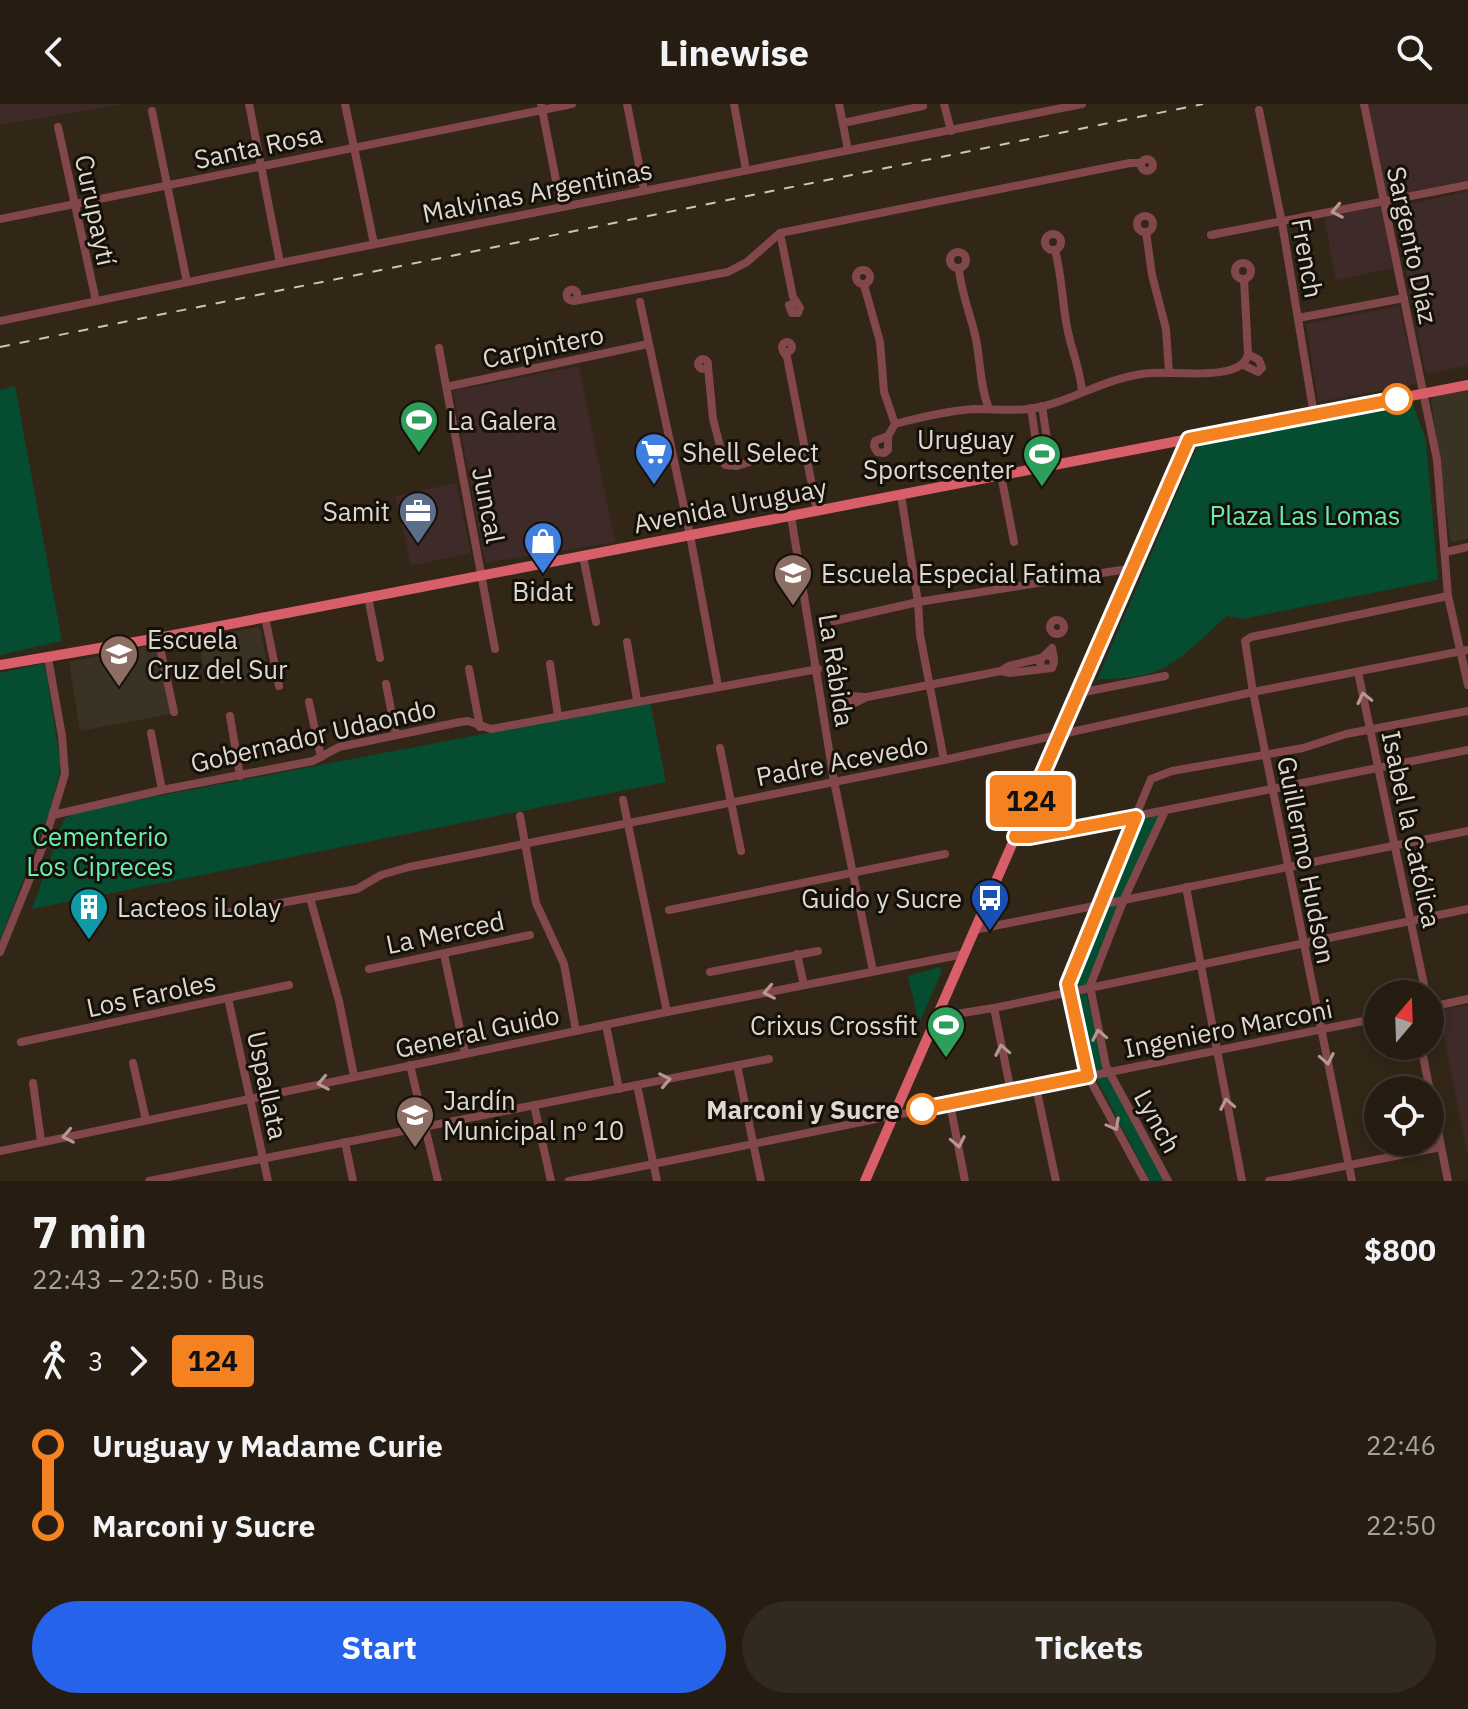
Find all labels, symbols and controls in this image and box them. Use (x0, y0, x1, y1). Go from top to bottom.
text: Linewise (659, 29, 809, 76)
icon: back (32, 30, 76, 74)
icon: search (1392, 30, 1436, 74)
street label: Santa Rosa (191, 116, 325, 176)
street label: Curupaytí (68, 151, 124, 269)
street label: Malvinas Argentinas (419, 152, 655, 230)
street label: Sargento Díaz (1380, 163, 1446, 327)
one-way arrow (1330, 202, 1343, 219)
street label: French (1284, 215, 1332, 301)
street label: Carpintero (479, 317, 607, 375)
unlabelled marker (1382, 384, 1412, 414)
sports icon: La Galera (398, 399, 440, 454)
place label: La Galera (447, 403, 557, 437)
place label: Uruguay Sportscenter (863, 422, 1014, 486)
supermarket icon: Shell Select (633, 431, 675, 486)
sports icon: Uruguay Sportscenter (1021, 433, 1063, 488)
place label: Shell Select (682, 435, 819, 469)
street label: Juncal (465, 464, 513, 546)
street label: Avenida Uruguay (630, 470, 830, 540)
office icon: Samit (397, 490, 439, 545)
place label: Samit (323, 494, 390, 528)
park label: Plaza Las Lomas (1209, 498, 1401, 532)
shop icon: Bidat (522, 520, 564, 575)
school or university icon: Escuela Especial Fatima (772, 552, 814, 607)
place label: Escuela Especial Fatima (821, 556, 1102, 590)
place label: Bidat (512, 574, 574, 608)
street label: La Rábida (811, 611, 863, 729)
place label: Escuela Cruz del Sur (147, 622, 288, 686)
school or university icon: Escuela Cruz del Sur (98, 633, 140, 688)
street label: Gobernador Udaondo (187, 690, 439, 780)
one-way arrow (1356, 692, 1373, 706)
street label: Padre Acevedo (753, 727, 931, 793)
street label: Isabel la Católica (1375, 727, 1450, 931)
street label: Guillermo Hudson (1270, 753, 1344, 967)
line badge: 124 (985, 775, 1077, 827)
text: 124 (1006, 782, 1056, 819)
park label: Cementerio Los Cipreces (26, 819, 174, 883)
bus stop icon: Guido y Sucre (969, 877, 1011, 932)
place label: Guido y Sucre (801, 881, 962, 915)
building icon: Lacteos iLolay (68, 886, 110, 941)
place label: Lacteos iLolay (117, 890, 281, 924)
street label: La Merced (383, 903, 507, 961)
street label: Los Faroles (83, 964, 219, 1024)
north arrow (1364, 980, 1444, 1060)
map controls (1364, 980, 1444, 1156)
one-way arrow (763, 982, 776, 999)
street label: Ingeniero Marconi (1121, 991, 1335, 1065)
street label: General Guido (392, 997, 562, 1065)
sports icon: Crixus Crossfit (925, 1004, 967, 1059)
place label: Crixus Crossfit (750, 1008, 918, 1042)
street label: Uspallata (240, 1028, 296, 1143)
one-way arrow (1092, 1029, 1109, 1042)
one-way arrow (995, 1043, 1012, 1057)
one-way arrow (1318, 1052, 1335, 1065)
one-way arrow (658, 1072, 671, 1089)
one-way arrow (316, 1073, 329, 1090)
button: locate (1364, 1076, 1444, 1156)
place label: Jardín Municipal nº 10 (443, 1083, 624, 1147)
street label: Lynch (1127, 1083, 1189, 1159)
place label: Marconi y Sucre (706, 1092, 900, 1126)
school or university icon: Jardín Municipal nº 10 (394, 1094, 436, 1149)
marker: Marconi y Sucre (907, 1094, 937, 1124)
one-way arrow (1219, 1098, 1236, 1112)
one-way arrow (1105, 1116, 1120, 1131)
one-way arrow (62, 1127, 75, 1144)
one-way arrow (948, 1136, 965, 1149)
text: 7 min (32, 1203, 147, 1260)
text: $800 (1364, 1230, 1436, 1269)
text: 22:43 – 22:50 · Bus (32, 1262, 265, 1296)
icon: walk (32, 1339, 76, 1383)
icon: forward (116, 1339, 160, 1383)
text: 124 (188, 1342, 238, 1379)
text: 3 (88, 1344, 104, 1378)
text: Uruguay y Madame Curie (92, 1426, 443, 1465)
text: 22:46 (1366, 1428, 1436, 1462)
text: Marconi y Sucre (92, 1506, 315, 1545)
text: 22:50 (1366, 1508, 1436, 1542)
button: Start (32, 1601, 726, 1693)
button: Tickets (742, 1601, 1436, 1693)

